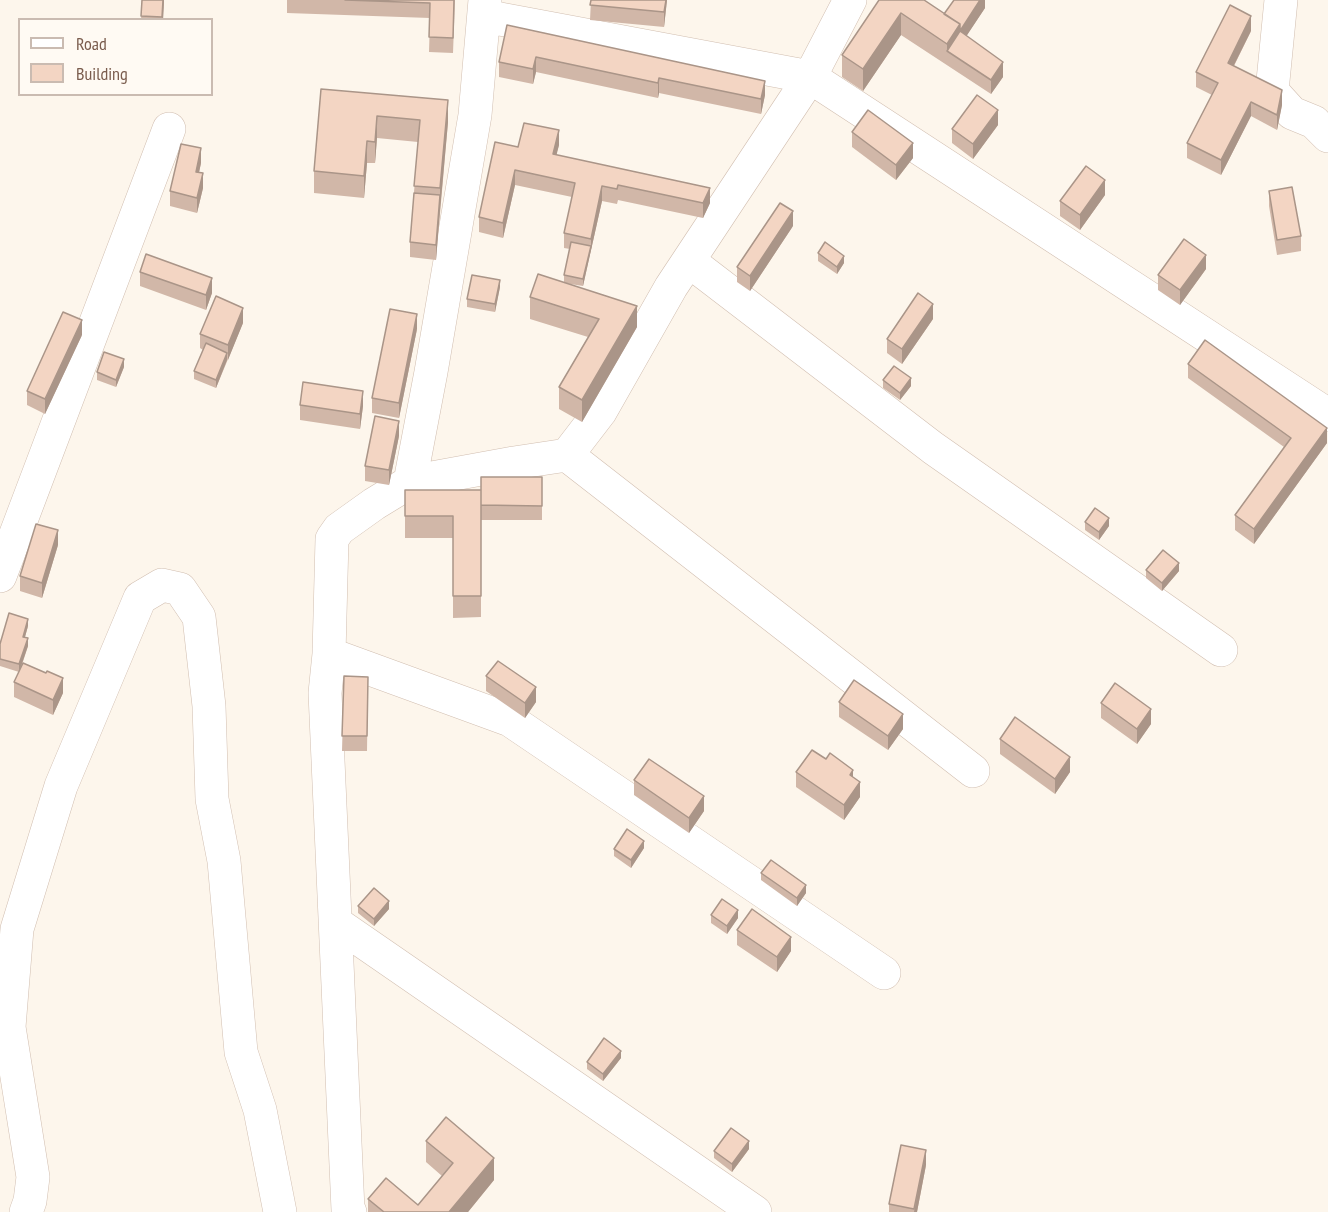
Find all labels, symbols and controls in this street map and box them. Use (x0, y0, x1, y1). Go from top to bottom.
legend (18, 18, 213, 96)
text: Road (76, 32, 107, 55)
text: Building (76, 62, 128, 85)

